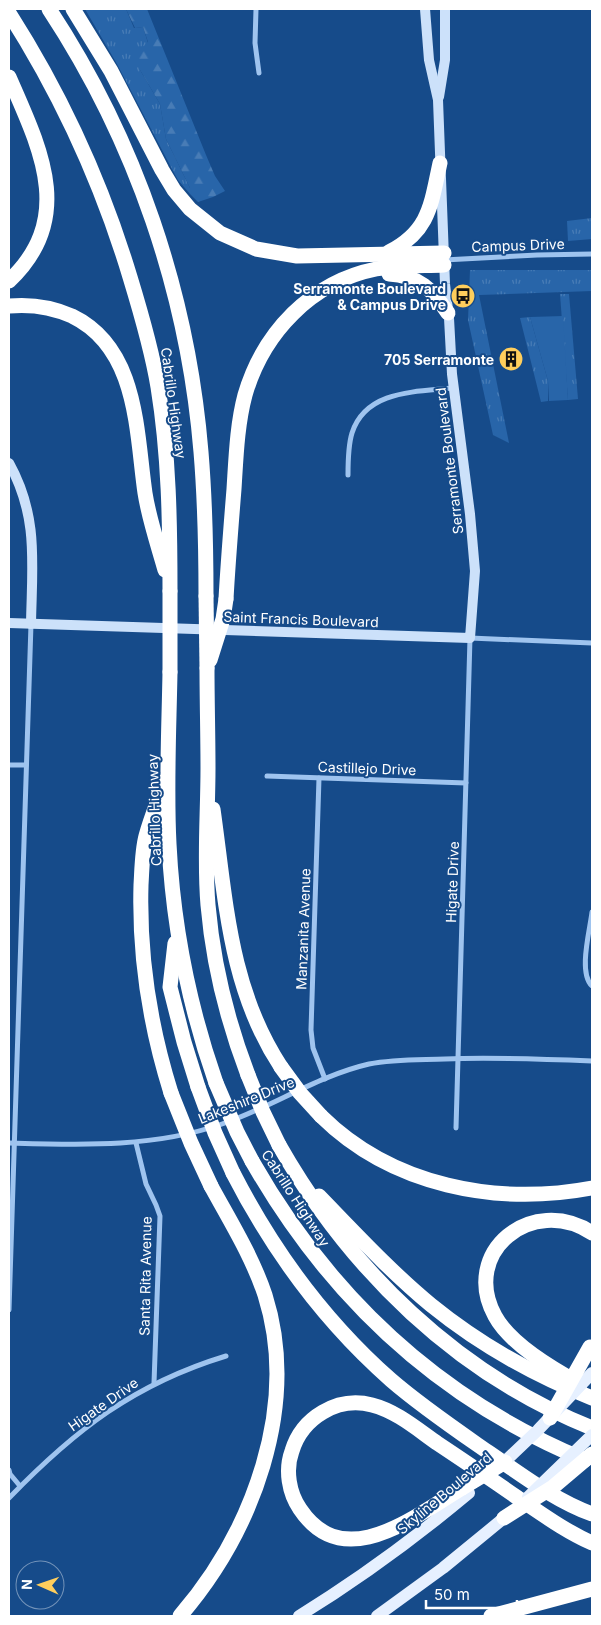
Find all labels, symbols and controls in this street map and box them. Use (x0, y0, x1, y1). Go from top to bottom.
street label: Campus Drive (471, 235, 565, 255)
place label: Serramonte Boulevard & Campus Drive (293, 280, 446, 313)
bus stop icon: Serramonte Boulevard & Campus Drive (450, 283, 476, 309)
street label: Cabrillo Highway (158, 346, 190, 460)
building icon: 705 Serramonte (498, 346, 524, 372)
place label: 705 Serramonte (384, 351, 494, 368)
street label: Serramonte Boulevard (432, 387, 466, 535)
street label: Saint Francis Boulevard (223, 608, 379, 630)
street label: Cabrillo Highway (144, 753, 164, 866)
street label: Castillejo Drive (317, 758, 417, 778)
street label: Higate Drive (442, 841, 462, 923)
street label: Manzanita Avenue (292, 868, 314, 990)
street label: Lakeshire Drive (195, 1073, 297, 1127)
street label: Cabrillo Highway (258, 1146, 334, 1250)
street label: Santa Rita Avenue (135, 1216, 155, 1336)
street label: Higate Drive (65, 1374, 141, 1434)
street label: Skyline Boulevard (393, 1449, 495, 1537)
north arrow (15, 1560, 65, 1610)
scale bar (426, 1578, 517, 1610)
text: N (18, 1579, 35, 1590)
text: 50 m (434, 1585, 470, 1604)

